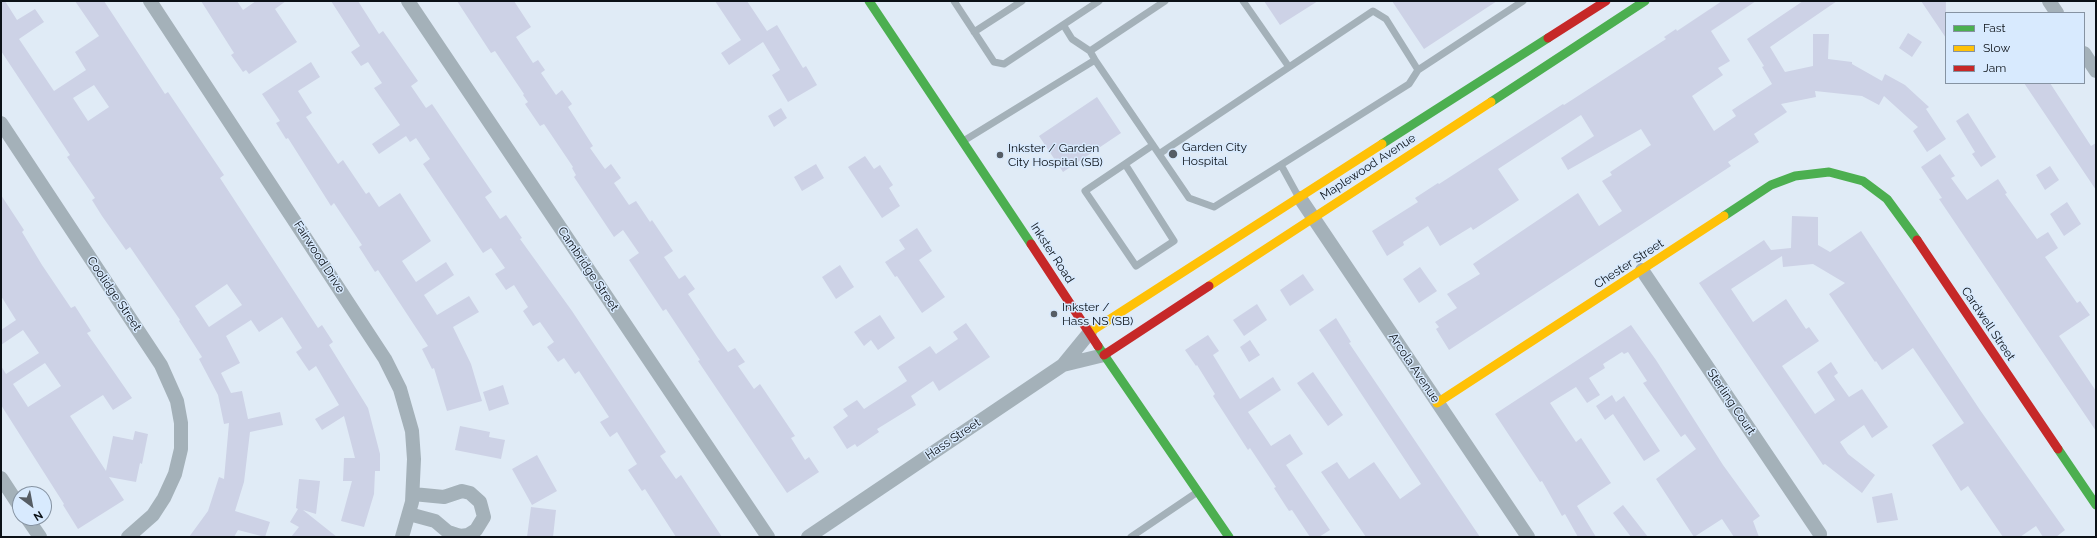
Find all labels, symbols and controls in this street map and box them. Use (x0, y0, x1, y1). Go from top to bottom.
legend (1945, 12, 2085, 84)
text: Fast (1983, 21, 2006, 35)
text: Slow (1983, 41, 2010, 55)
text: Jam (1983, 61, 2006, 75)
street label: Maplewood Avenue (1318, 131, 1418, 203)
place label: Garden City Hospital (1182, 140, 1247, 168)
place label: Inkster / Garden City Hospital (SB) (1008, 141, 1103, 169)
marker: Garden City Hospital (1167, 148, 1179, 160)
marker: Inkster / Garden City Hospital (SB) (995, 150, 1005, 160)
street label: Fairwood Drive (290, 218, 348, 296)
street label: Inkster Road (1027, 220, 1077, 286)
street label: Cambridge Street (555, 224, 621, 314)
street label: Chester Street (1592, 236, 1666, 292)
street label: Coolidge Street (84, 254, 144, 334)
street label: Cardwell Street (1958, 284, 2018, 364)
place label: Inkster / Hass NS (SB) (1062, 300, 1133, 328)
marker: Inkster / Hass NS (SB) (1049, 309, 1059, 319)
street label: Arcola Avenue (1385, 330, 1443, 406)
street label: Sterling Court (1704, 366, 1758, 438)
street label: Hass Street (923, 415, 983, 463)
north arrow (12, 486, 52, 526)
text: N (31, 508, 45, 523)

